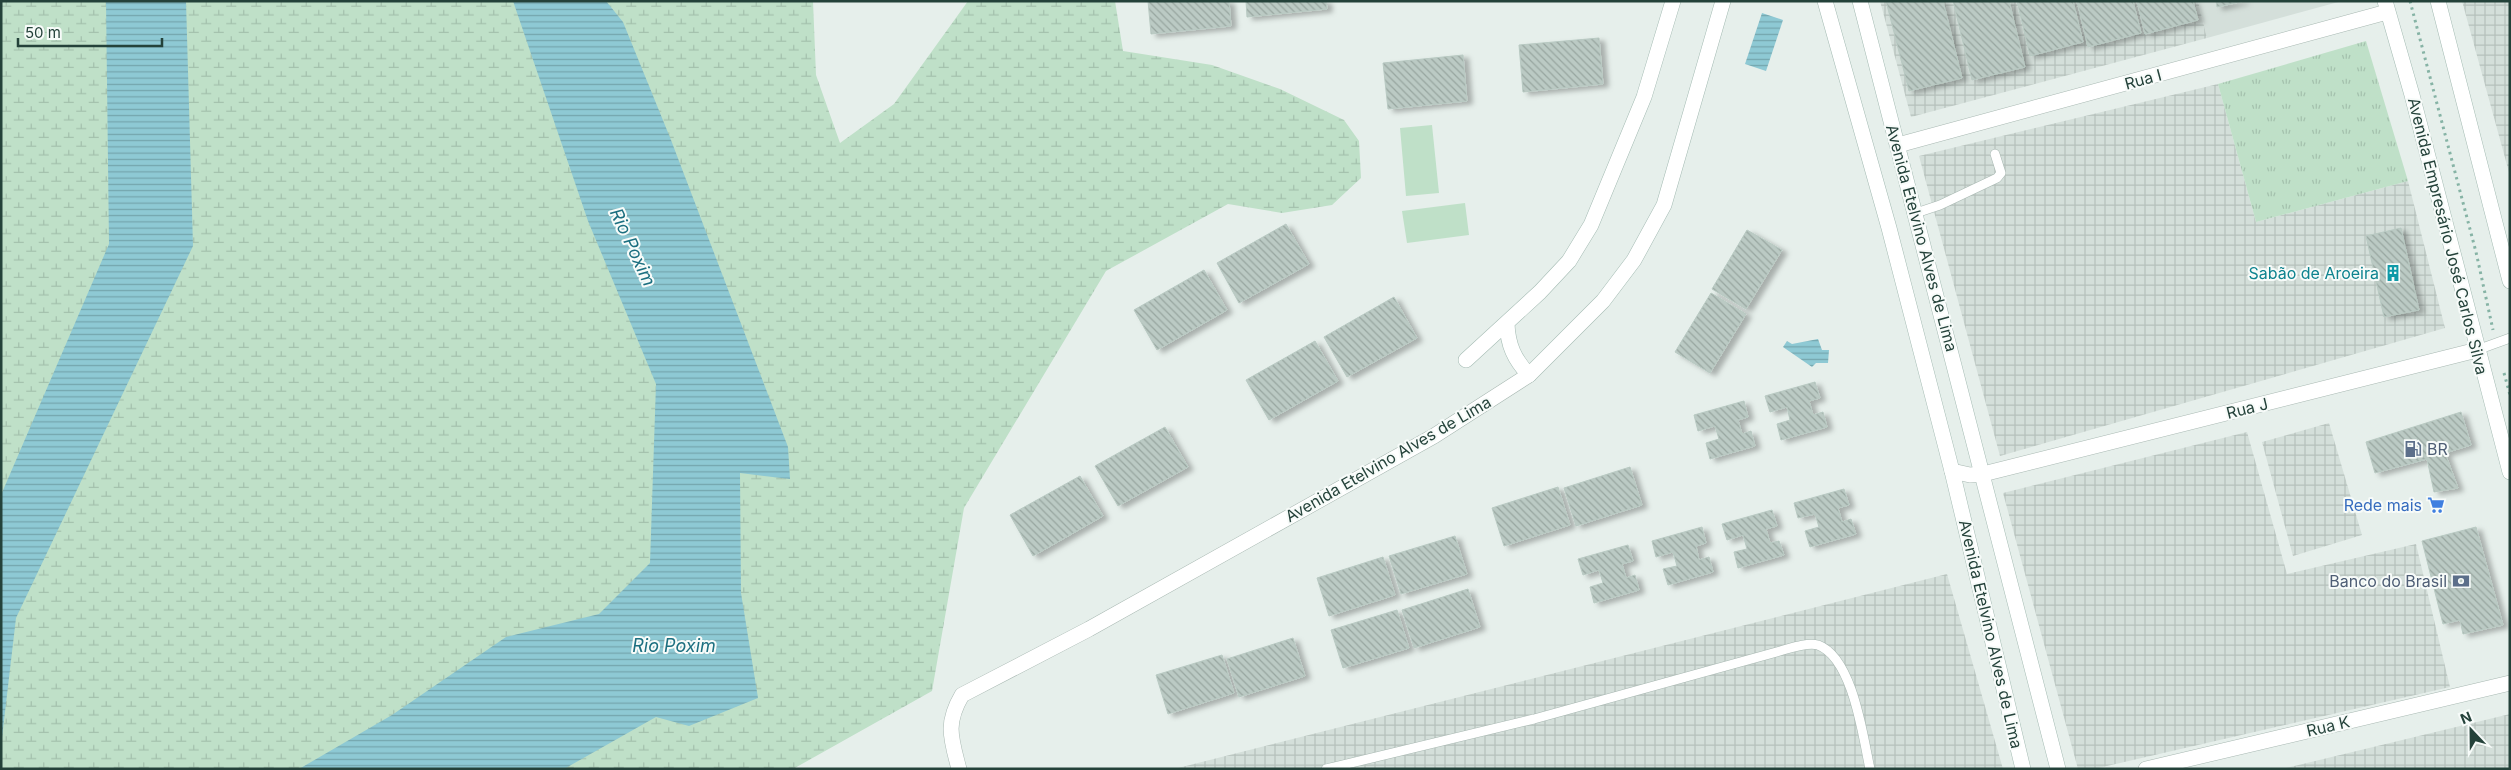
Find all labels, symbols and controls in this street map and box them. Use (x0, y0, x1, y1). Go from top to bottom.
scale bar (18, 15, 161, 47)
text: 50 m (25, 23, 61, 42)
street label: Rua I (2122, 64, 2164, 94)
street label: Avenida Empresário José Carlos Silva (2404, 95, 2492, 377)
street label: Avenida Etelvino Alves de Lima (1882, 122, 1962, 354)
water label: Rio Poxim (606, 205, 660, 290)
place label: Sabão de Aroeira (2248, 263, 2379, 283)
building icon: Sabão de Aroeira (2383, 263, 2403, 283)
street label: Avenida Etelvino Alves de Lima (1281, 392, 1495, 526)
street label: Rua J (2224, 393, 2270, 423)
fuel station icon: BR (2403, 439, 2423, 459)
place label: BR (2427, 439, 2448, 459)
place label: Rede mais (2344, 495, 2422, 515)
supermarket icon: Rede mais (2426, 495, 2446, 515)
street label: Avenida Etelvino Alves de Lima (1955, 518, 2027, 750)
place label: Banco do Brasil (2329, 571, 2447, 591)
bank icon: Banco do Brasil (2451, 571, 2471, 591)
water label: Rio Poxim (632, 635, 716, 656)
north arrow (2446, 705, 2496, 755)
text: N (2458, 708, 2474, 727)
street label: Rua K (2304, 711, 2352, 741)

